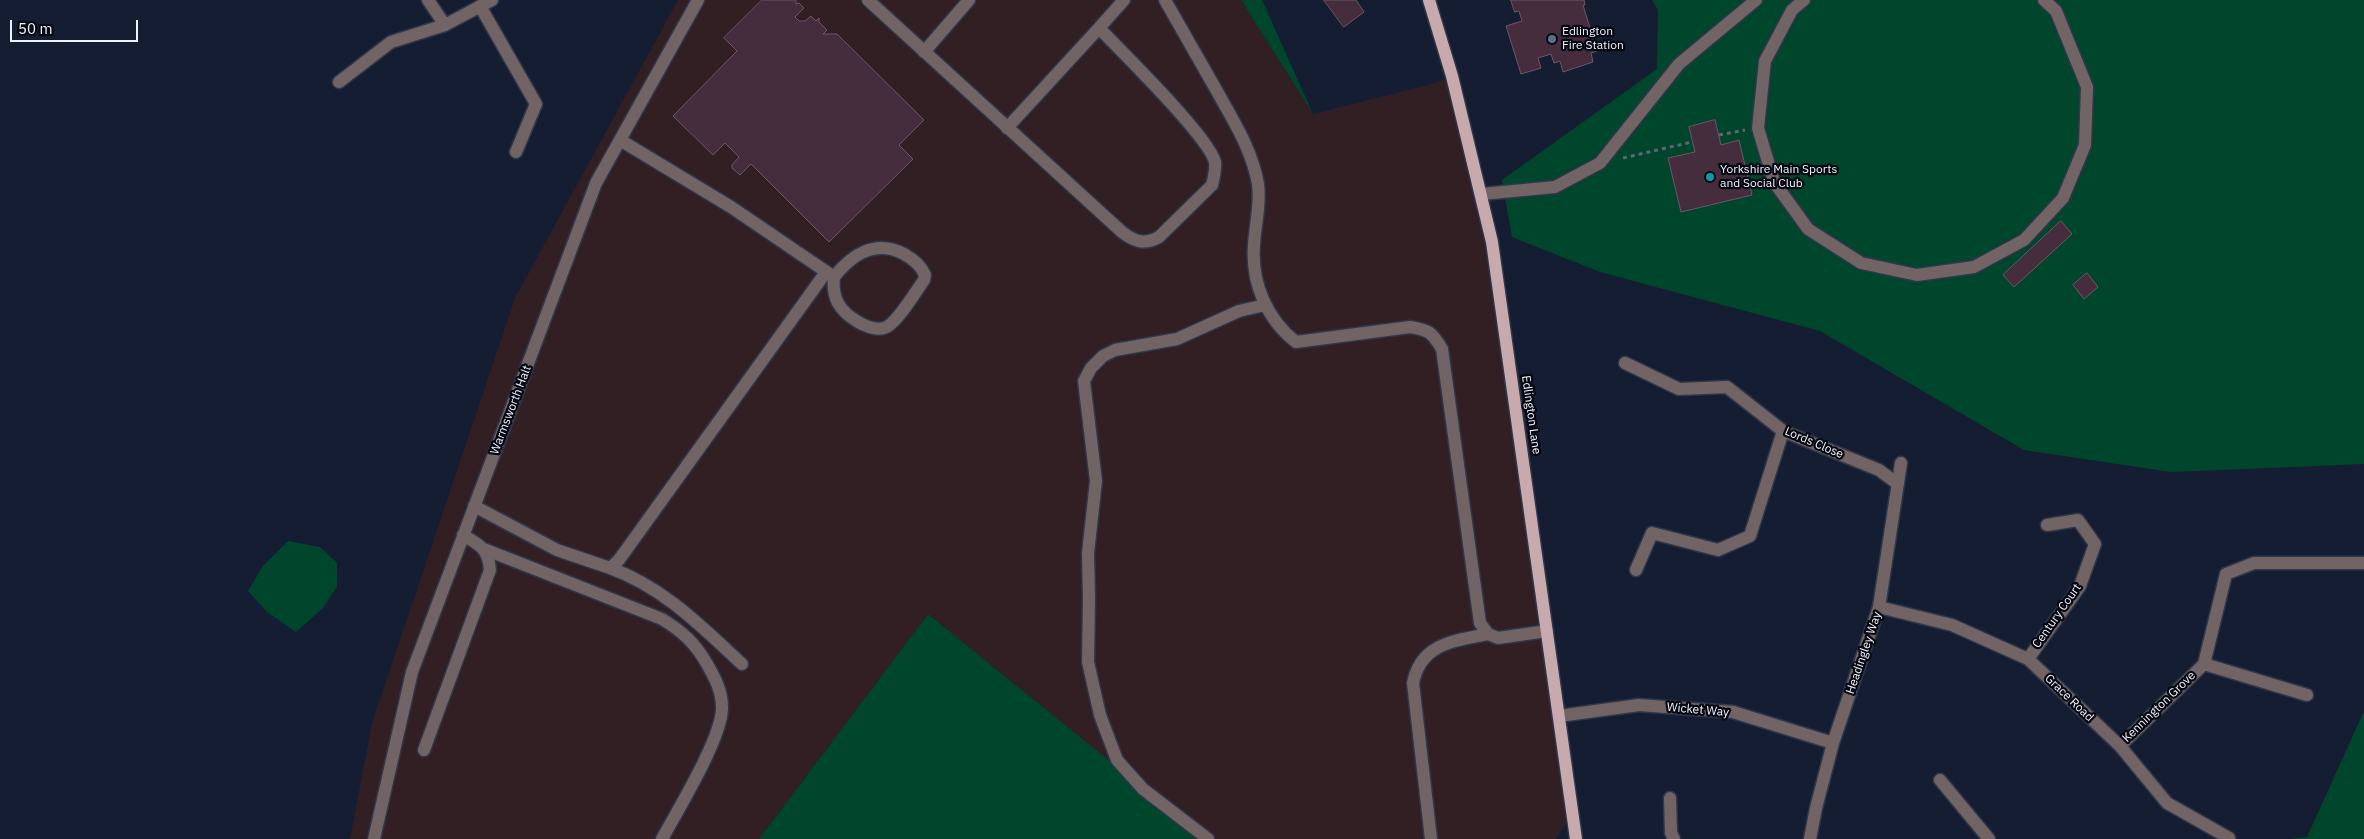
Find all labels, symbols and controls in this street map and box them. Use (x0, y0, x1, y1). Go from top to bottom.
scale bar (12, 10, 140, 42)
text: 50 m (18, 19, 53, 38)
place label: Edlington Fire Station (1562, 25, 1624, 53)
marker: Edlington Fire Station (1546, 33, 1558, 45)
place label: Yorkshire Main Sports and Social Club (1720, 163, 1837, 191)
marker: Yorkshire Main Sports and Social Club (1704, 171, 1716, 183)
street label: Warmsworth Halt (487, 363, 535, 457)
street label: Edlington Lane (1518, 375, 1544, 455)
street label: Lords Close (1782, 424, 1846, 462)
street label: Century Court (2030, 581, 2084, 651)
street label: Headingley Way (1843, 610, 1885, 696)
street label: Kennington Grove (2120, 669, 2198, 745)
street label: Grace Road (2042, 671, 2096, 725)
street label: Wicket Way (1666, 700, 1730, 720)

